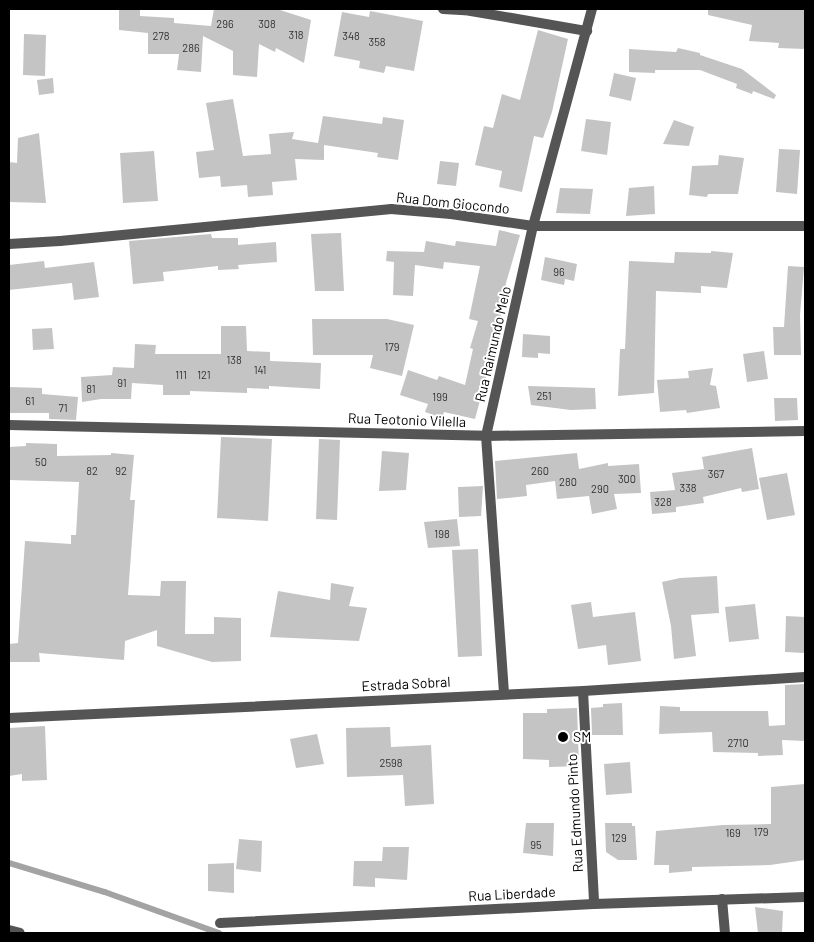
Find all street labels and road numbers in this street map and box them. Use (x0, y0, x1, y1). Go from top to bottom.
street label: Rua Dom Giocondo (395, 189, 511, 217)
street label: Rua Raimundo Melo (472, 285, 514, 403)
street label: Rua Teotonio Vilella (348, 410, 466, 430)
street label: Estrada Sobral (361, 673, 451, 695)
street label: Rua Edmundo Pinto (564, 753, 586, 873)
street label: Rua Liberdade (468, 883, 556, 905)

